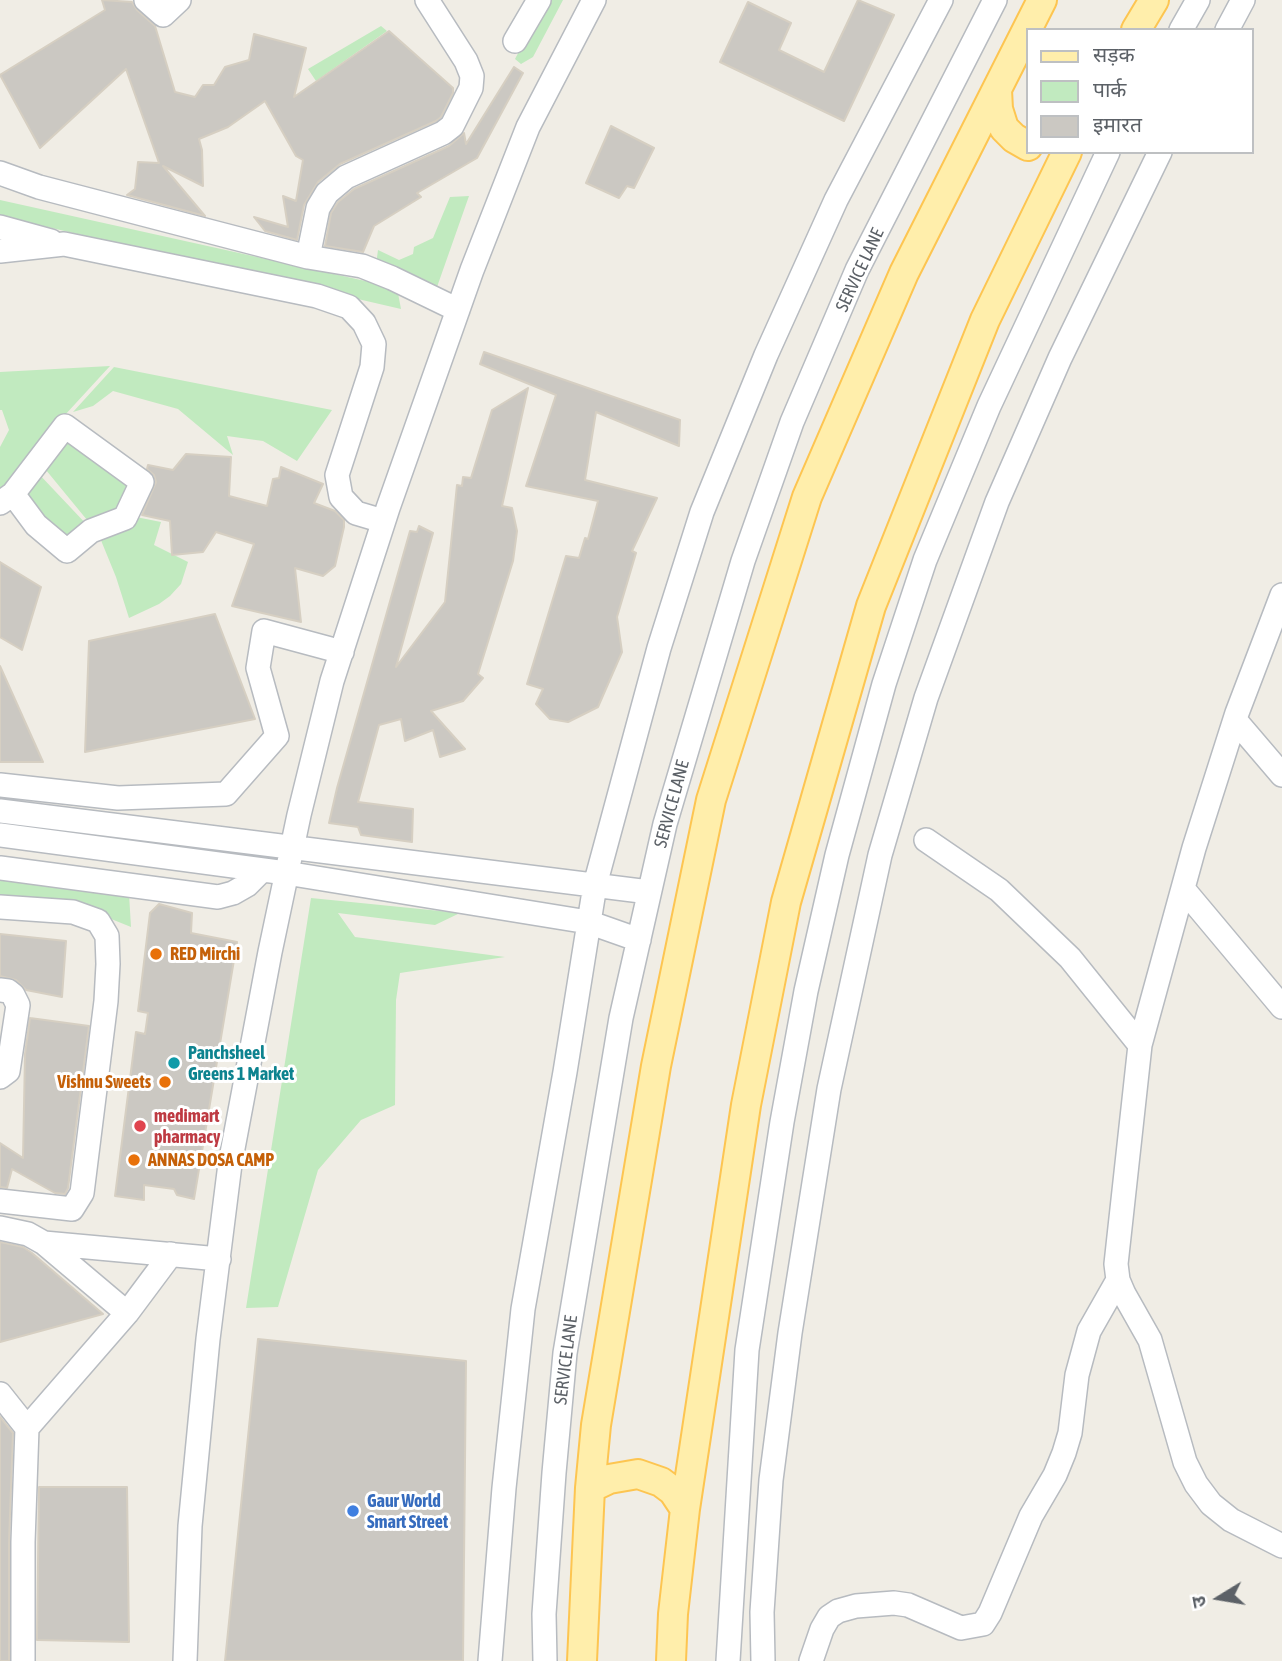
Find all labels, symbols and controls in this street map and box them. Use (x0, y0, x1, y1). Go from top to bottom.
legend (1026, 28, 1254, 154)
text: सड़क (1093, 42, 1135, 66)
text: पार्क (1093, 77, 1127, 101)
text: इमारत (1093, 112, 1142, 136)
street label: SERVICE LANE (831, 225, 889, 315)
street label: SERVICE LANE (650, 758, 694, 850)
place label: RED Mirchi (170, 943, 240, 965)
marker: RED Mirchi (148, 946, 164, 962)
place label: Panchsheel Greens 1 Market (188, 1042, 294, 1084)
marker: Panchsheel Greens 1 Market (166, 1055, 182, 1071)
place label: Vishnu Sweets (57, 1071, 151, 1093)
marker: Vishnu Sweets (157, 1074, 173, 1090)
place label: medimart pharmacy (154, 1105, 220, 1148)
marker: medimart pharmacy (132, 1118, 148, 1134)
place label: ANNAS DOSA CAMP (148, 1149, 274, 1171)
marker: ANNAS DOSA CAMP (126, 1152, 142, 1168)
street label: SERVICE LANE (550, 1314, 582, 1406)
place label: Gaur World Smart Street (367, 1490, 448, 1532)
marker: Gaur World Smart Street (345, 1503, 361, 1519)
north arrow (1184, 1563, 1254, 1633)
text: उ (1187, 1594, 1210, 1610)

